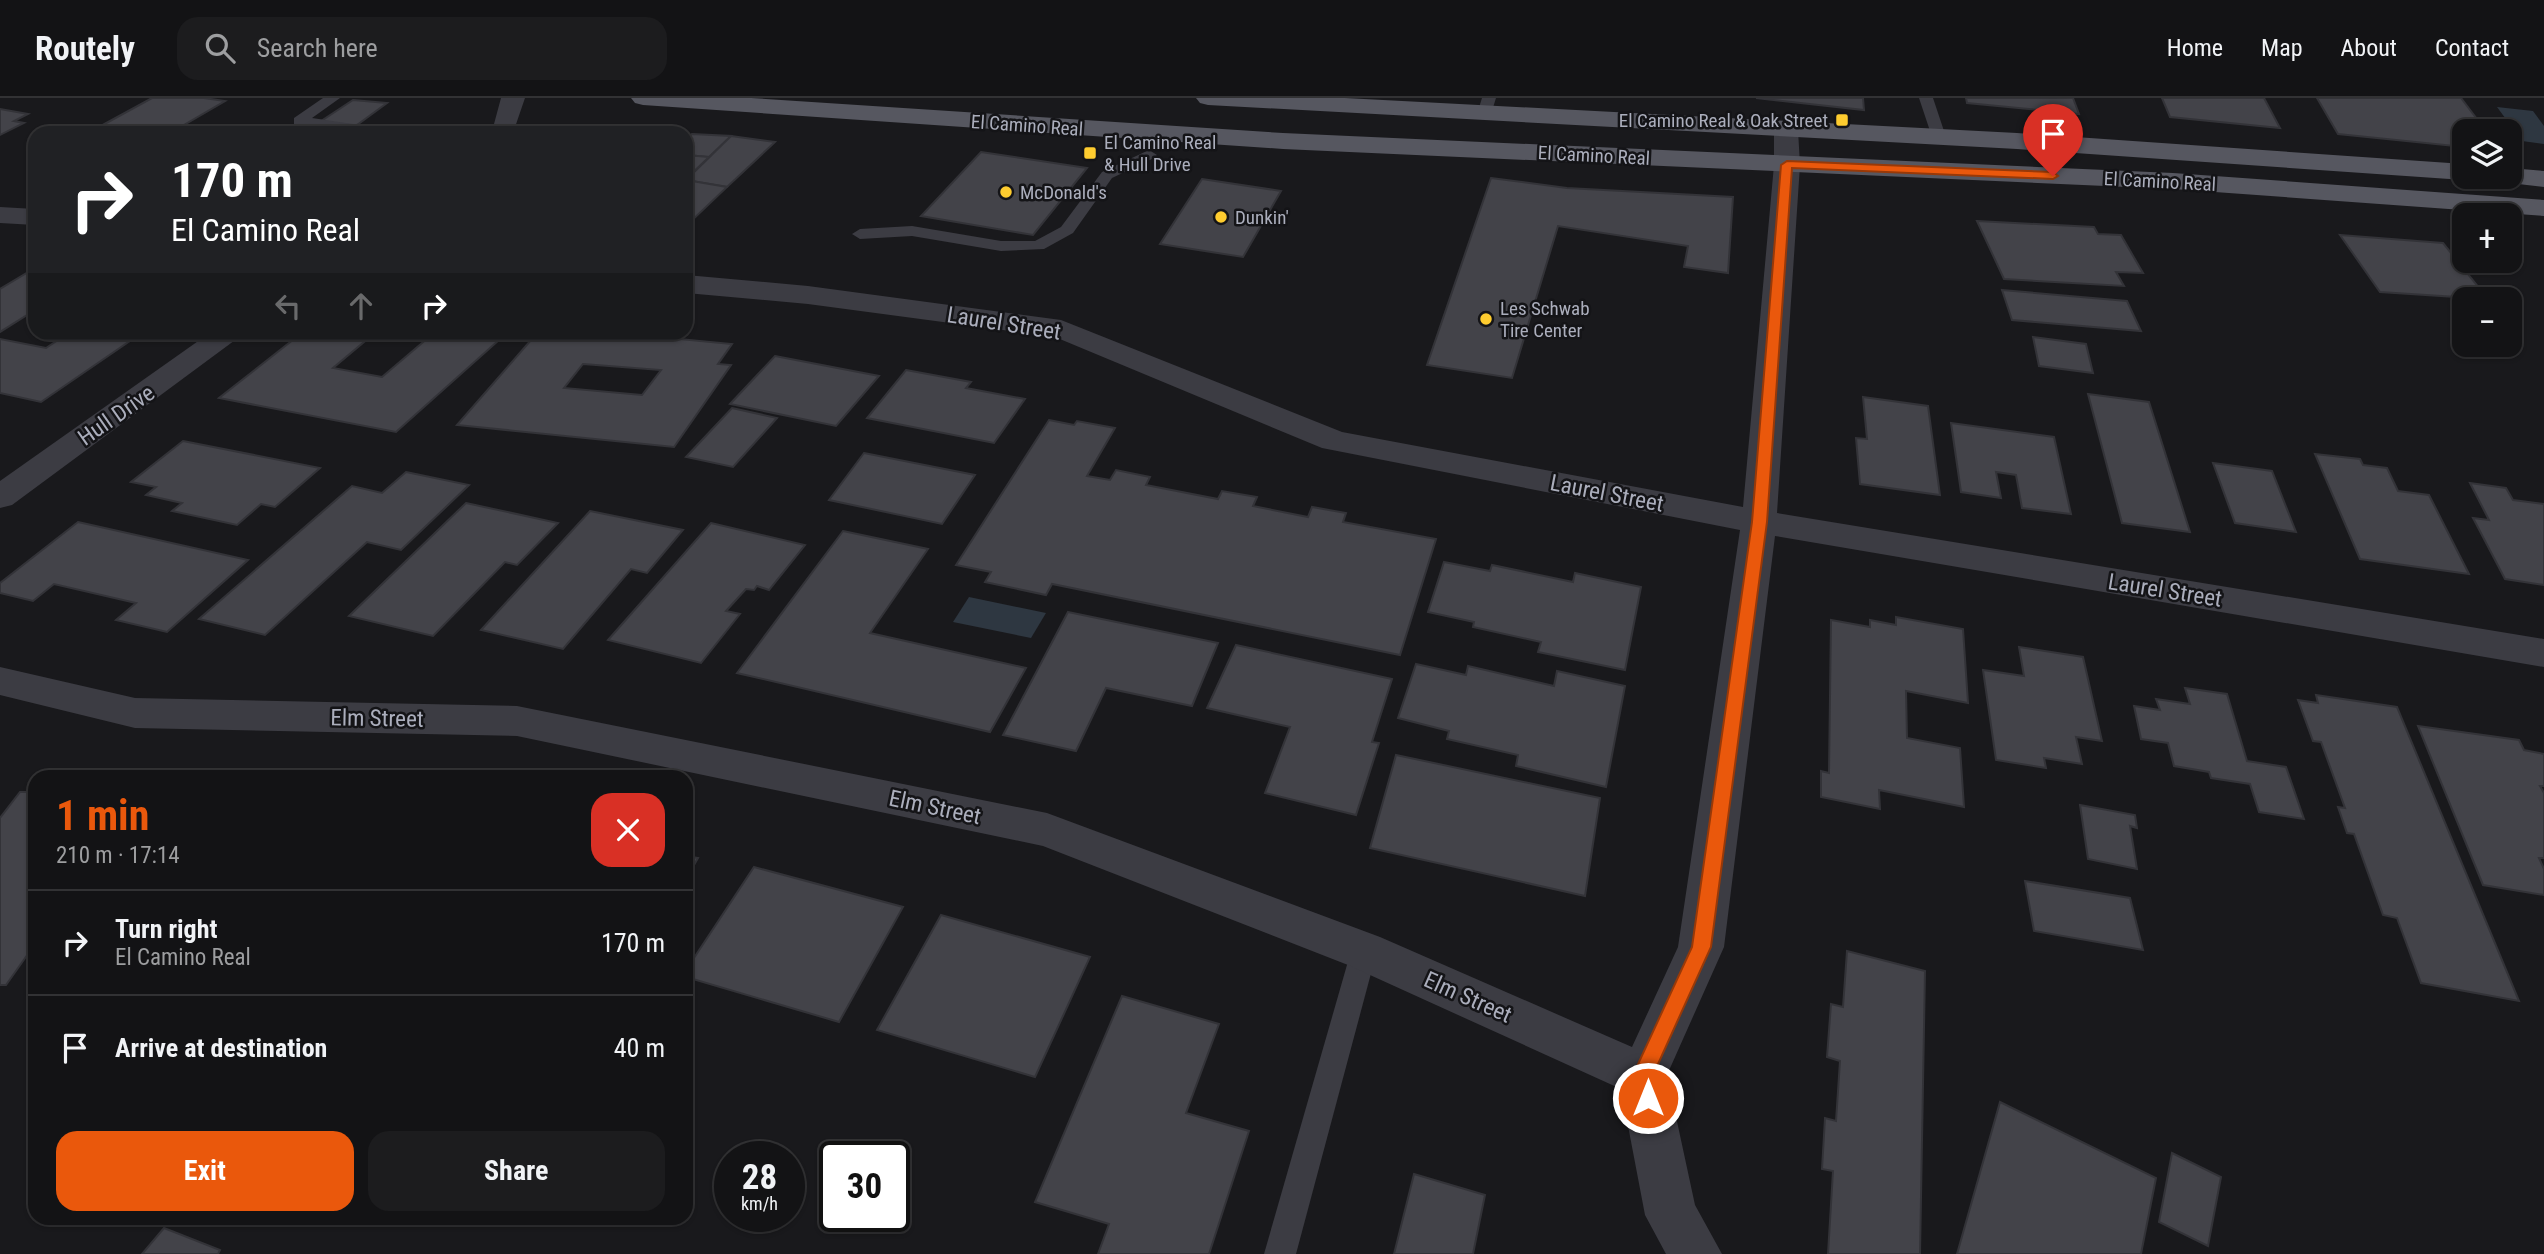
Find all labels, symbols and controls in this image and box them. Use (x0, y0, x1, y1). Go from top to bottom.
search box (177, 17, 667, 80)
text: Routely (35, 29, 135, 68)
icon: search (201, 29, 239, 67)
text: Search here (257, 33, 378, 63)
text: Home (2167, 34, 2223, 62)
text: Map (2261, 34, 2303, 62)
text: About (2341, 34, 2397, 62)
text: Contact (2435, 34, 2509, 62)
pin (2023, 104, 2083, 176)
place label: El Camino Real & Oak Street (1619, 109, 1828, 132)
street label: El Camino Real (970, 110, 1084, 141)
marker: El Camino Real & Oak Street (1834, 112, 1850, 128)
icon: arrive (2034, 115, 2072, 153)
map controls (2452, 119, 2522, 357)
button: layers (2452, 119, 2522, 189)
place label: El Camino Real & Hull Drive (1104, 131, 1216, 176)
street label: El Camino Real (1537, 141, 1651, 170)
marker: El Camino Real & Hull Drive (1082, 145, 1098, 161)
text: 170 m (171, 152, 293, 209)
icon: right (56, 154, 147, 245)
street label: El Camino Real (2103, 167, 2217, 196)
place label: McDonald's (1020, 181, 1107, 204)
marker: McDonald's (998, 184, 1014, 200)
button: + (2452, 203, 2522, 273)
place label: Dunkin' (1235, 206, 1289, 229)
marker: Dunkin' (1213, 209, 1229, 225)
text: El Camino Real (171, 211, 360, 249)
icon: left (269, 287, 307, 325)
icon: ahead (342, 287, 380, 325)
icon: right (415, 287, 453, 325)
button: − (2452, 287, 2522, 357)
place label: Les Schwab Tire Center (1500, 297, 1590, 342)
street label: Laurel Street (945, 301, 1063, 346)
marker: Les Schwab Tire Center (1478, 311, 1494, 327)
street label: Hull Drive (73, 379, 160, 451)
street label: Laurel Street (1548, 469, 1666, 518)
street label: Laurel Street (2106, 568, 2224, 613)
street label: Elm Street (330, 704, 424, 733)
street label: Elm Street (887, 785, 983, 830)
text: 1 min (56, 791, 149, 840)
button: close (591, 793, 665, 867)
text: 210 m · 17:14 (56, 842, 180, 869)
text: Turn right (115, 914, 217, 944)
icon: right (56, 924, 94, 962)
text: 170 m (601, 928, 665, 958)
text: El Camino Real (115, 944, 251, 971)
street label: Elm Street (1420, 966, 1516, 1029)
icon: arrive (56, 1029, 94, 1067)
text: Arrive at destination (115, 1033, 327, 1063)
text: 40 m (614, 1033, 665, 1063)
position arrow (1611, 1061, 1685, 1135)
button: Exit (56, 1131, 354, 1211)
button: Share (368, 1131, 665, 1211)
speed limit sign: 30 (819, 1141, 910, 1232)
text: 28 (742, 1157, 777, 1198)
text: km/h (741, 1193, 778, 1214)

